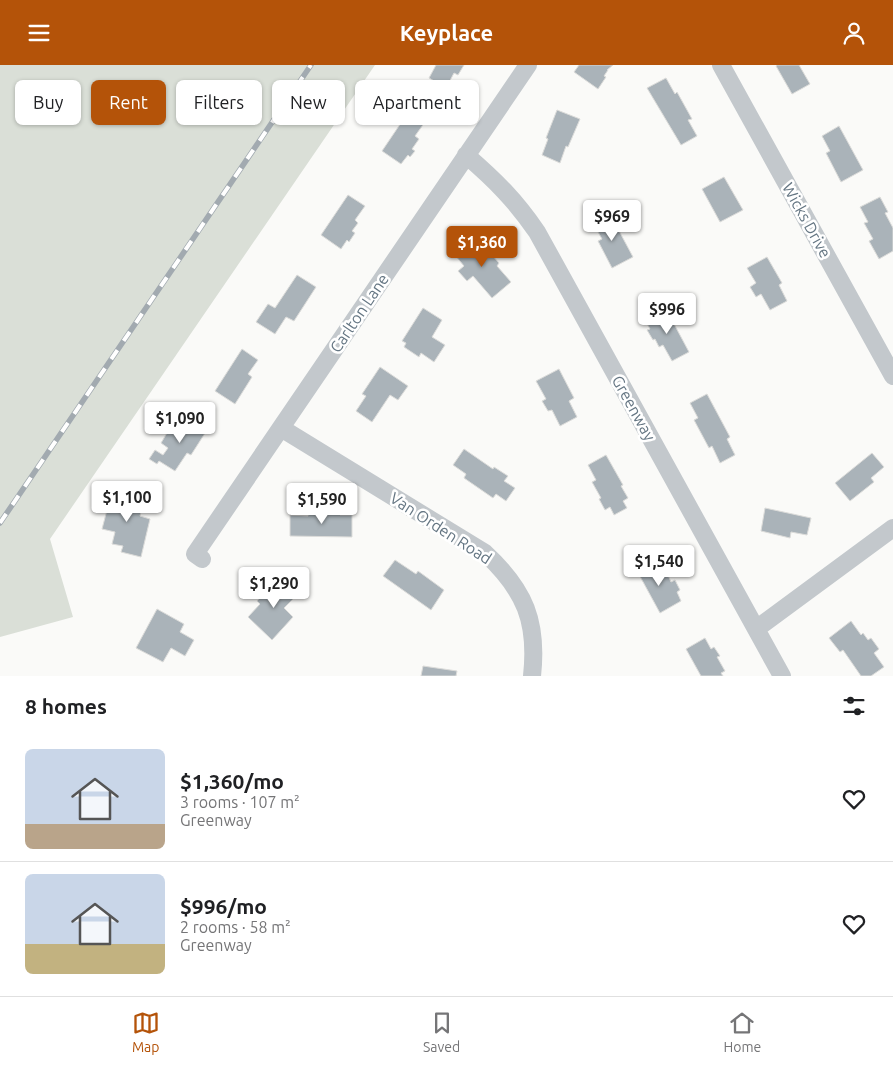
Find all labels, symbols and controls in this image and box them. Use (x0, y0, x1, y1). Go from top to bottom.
icon: menu (25, 19, 53, 47)
icon: person (840, 19, 868, 47)
text: Keyplace (400, 20, 493, 45)
chip: Buy (15, 80, 81, 125)
chip: Rent (91, 80, 166, 125)
chip: Filters (176, 80, 262, 125)
chip: New (272, 80, 345, 125)
chip: Apartment (355, 80, 479, 125)
street label: Wicks Drive (779, 179, 835, 261)
pin: $969 (582, 199, 642, 242)
text: $969 (594, 207, 630, 225)
pin: $1,360 (441, 225, 523, 268)
text: $1,360 (457, 233, 507, 251)
street label: Carlton Lane (326, 270, 392, 356)
pin: $996 (637, 293, 697, 335)
text: $996 (649, 300, 685, 318)
street label: Greenway (609, 372, 659, 444)
pin: $1,090 (139, 401, 221, 444)
text: $1,090 (155, 409, 205, 427)
pin: $1,100 (86, 481, 168, 523)
pin: $1,590 (281, 483, 363, 525)
text: $1,100 (102, 488, 152, 506)
street label: Van Orden Road (387, 489, 495, 567)
text: $1,590 (297, 490, 347, 508)
pin: $1,540 (618, 545, 700, 587)
text: $1,540 (634, 552, 684, 570)
pin: $1,290 (233, 567, 315, 609)
text: $1,290 (249, 574, 299, 592)
icon: filters (840, 692, 868, 720)
text: 8 homes (25, 694, 107, 718)
icon: home (65, 769, 125, 829)
text: $1,360/mo (180, 769, 284, 793)
icon: heart (840, 785, 868, 813)
text: 3 rooms · 107 m² (180, 793, 300, 811)
text: Greenway (180, 811, 252, 829)
icon: home (65, 894, 125, 954)
text: $996/mo (180, 894, 267, 918)
icon: heart (840, 910, 868, 938)
text: 2 rooms · 58 m² (180, 918, 291, 936)
text: Greenway (180, 936, 252, 954)
tab: Map (132, 1009, 160, 1055)
tab: Saved (423, 1009, 460, 1055)
tab: Home (724, 1009, 761, 1055)

